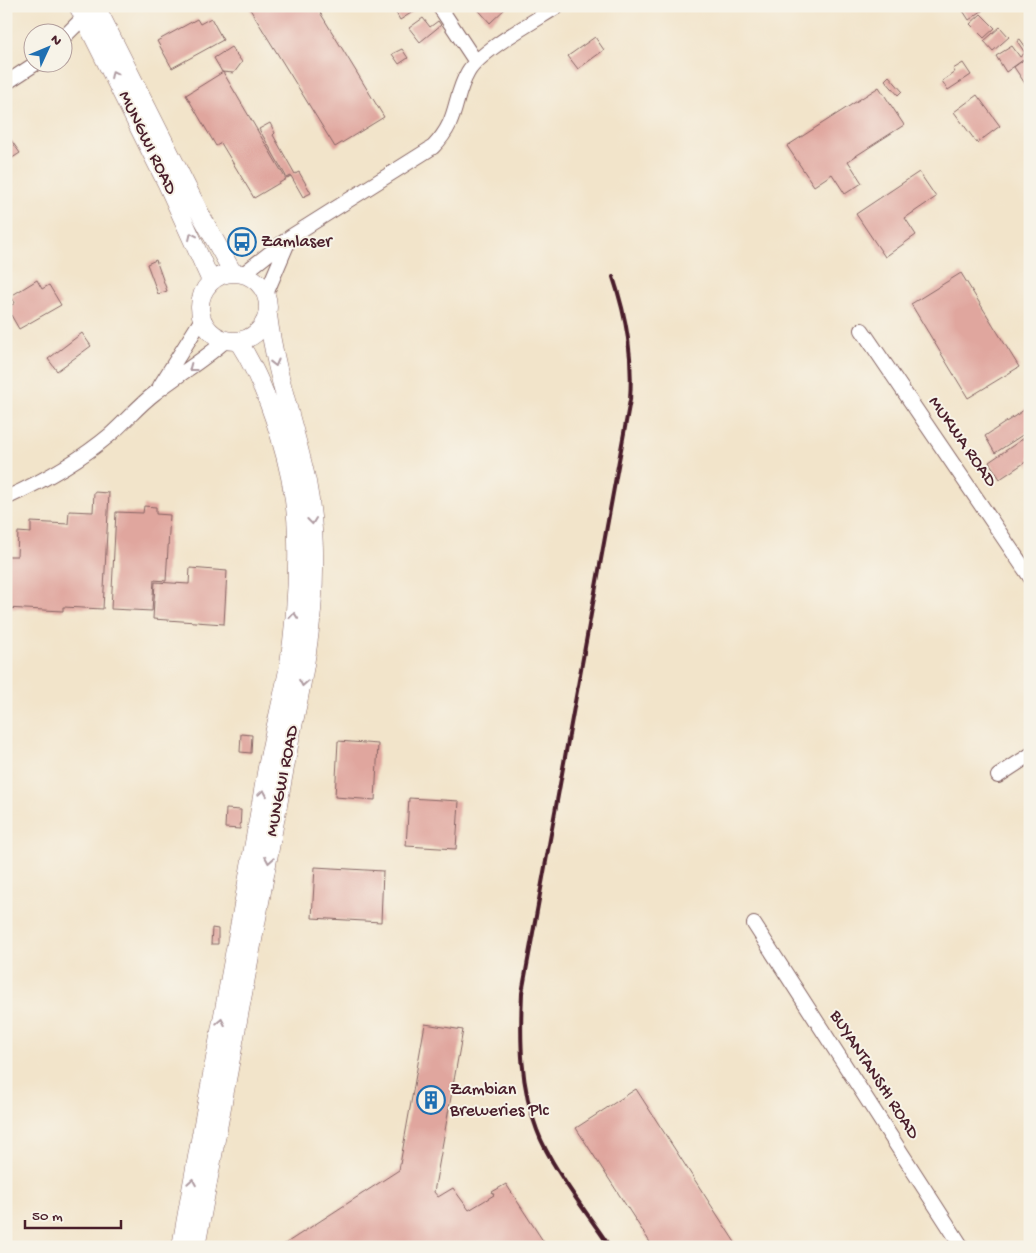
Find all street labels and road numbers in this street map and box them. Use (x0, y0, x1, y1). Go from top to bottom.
street label: MUNGWI ROAD (113, 88, 181, 198)
street label: MUKWA ROAD (923, 393, 1001, 491)
street label: MUNGWI ROAD (262, 724, 304, 838)
street label: BUYANTANSHI ROAD (824, 1006, 924, 1144)

